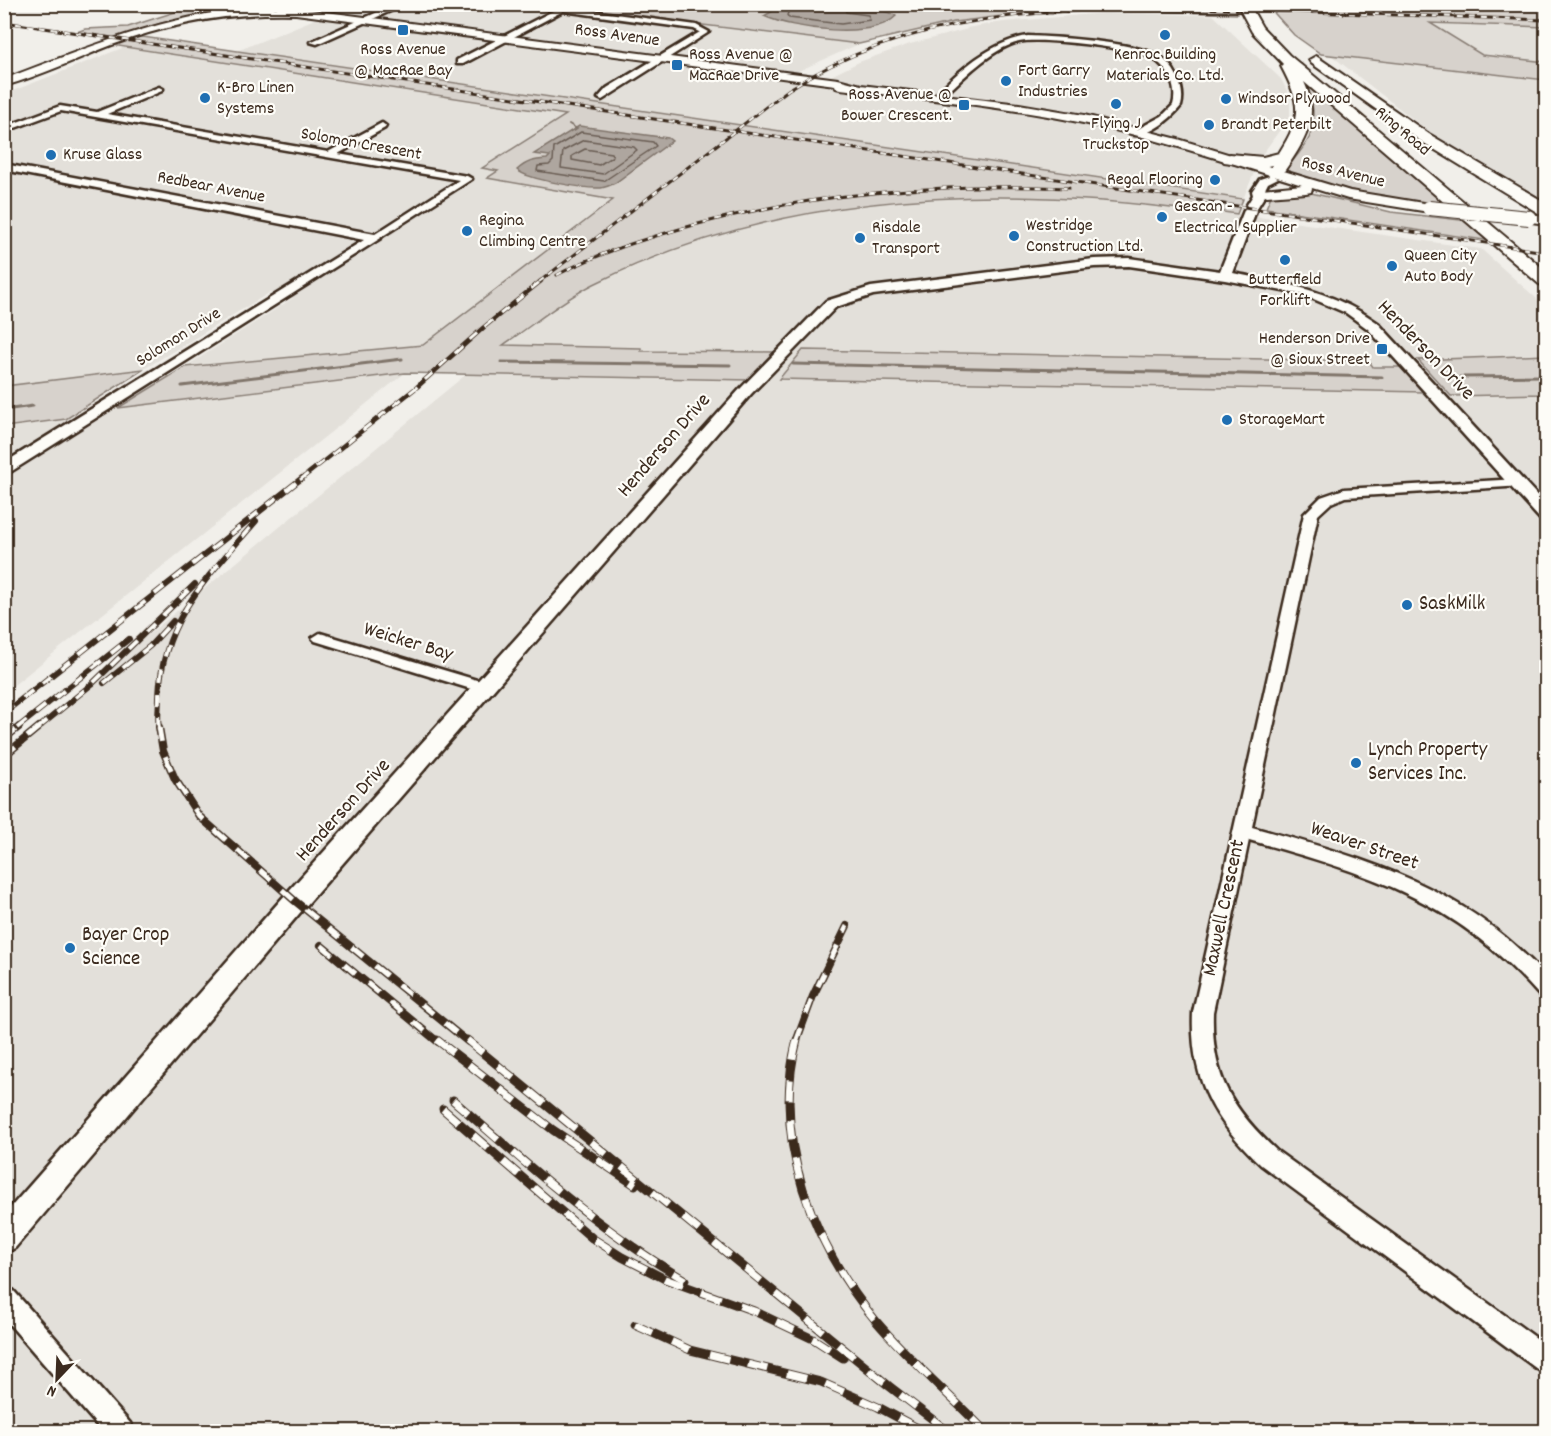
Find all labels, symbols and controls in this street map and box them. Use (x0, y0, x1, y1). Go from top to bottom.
street label: Ross Avenue (573, 18, 661, 54)
marker: Ross Avenue @ MacRae Bay (396, 23, 410, 37)
marker: Kenroc Building Materials Co. Ltd. (1158, 28, 1172, 42)
place label: Ross Avenue @ MacRae Bay (354, 38, 453, 84)
place label: Ross Avenue @ MacRae Drive (689, 43, 793, 89)
place label: Kenroc Building Materials Co. Ltd. (1106, 43, 1224, 89)
marker: Ross Avenue @ MacRae Drive (670, 58, 684, 72)
place label: Fort Garry Industries (1018, 59, 1090, 105)
marker: Fort Garry Industries (999, 74, 1013, 88)
place label: K-Bro Linen Systems (217, 76, 294, 122)
place label: Ross Avenue @ Bower Crescent. (841, 83, 952, 129)
place label: Windsor Plywood (1238, 87, 1351, 112)
marker: K-Bro Linen Systems (198, 91, 212, 105)
marker: Windsor Plywood (1219, 92, 1233, 106)
marker: Flying J Truckstop (1109, 97, 1123, 111)
marker: Ross Avenue @ Bower Crescent. (957, 98, 971, 112)
street label: Ring Road (1369, 101, 1435, 163)
place label: Flying J Truckstop (1083, 112, 1149, 158)
place label: Brandt Peterbilt (1221, 113, 1332, 138)
marker: Brandt Peterbilt (1202, 118, 1216, 132)
street label: Solomon Crescent (299, 122, 424, 168)
place label: Kruse Glass (63, 143, 142, 168)
marker: Kruse Glass (44, 148, 58, 162)
street label: Ross Avenue (1299, 151, 1387, 195)
street label: Redbear Avenue (155, 165, 267, 211)
place label: Regal Flooring (1107, 168, 1203, 193)
marker: Regal Flooring (1208, 173, 1222, 187)
place label: Gescan - Electrical Supplier (1174, 195, 1297, 241)
place label: Regina Climbing Centre (479, 209, 586, 255)
marker: Gescan - Electrical Supplier (1155, 210, 1169, 224)
place label: Westridge Construction Ltd. (1026, 214, 1143, 260)
place label: Risdale Transport (872, 216, 940, 262)
marker: Regina Climbing Centre (460, 224, 474, 238)
marker: Westridge Construction Ltd. (1007, 229, 1021, 243)
marker: Risdale Transport (853, 231, 867, 245)
place label: Queen City Auto Body (1404, 244, 1477, 290)
marker: Butterfield Forklift (1278, 253, 1292, 267)
marker: Queen City Auto Body (1385, 259, 1399, 273)
place label: Butterfield Forklift (1248, 268, 1322, 314)
street label: Henderson Drive (1369, 294, 1481, 408)
street label: Solomon Drive (132, 302, 226, 374)
place label: Henderson Drive @ Sioux Street (1259, 327, 1370, 373)
marker: Henderson Drive @ Sioux Street (1375, 342, 1389, 356)
street label: Henderson Drive (611, 387, 719, 505)
place label: StorageMart (1239, 408, 1325, 433)
marker: StorageMart (1220, 413, 1234, 427)
place label: SaskMilk (1419, 590, 1485, 620)
marker: SaskMilk (1400, 598, 1414, 612)
street label: Weicker Bay (359, 615, 457, 671)
place label: Lynch Property Services Inc. (1368, 736, 1488, 790)
street label: Henderson Drive (289, 753, 399, 869)
marker: Lynch Property Services Inc. (1349, 756, 1363, 770)
street label: Weaver Street (1306, 814, 1422, 880)
street label: Maxwell Crescent (1196, 837, 1254, 979)
place label: Bayer Crop Science (82, 921, 169, 975)
marker: Bayer Crop Science (63, 941, 77, 955)
north arrow (27, 1349, 87, 1409)
text: N (44, 1378, 60, 1403)

